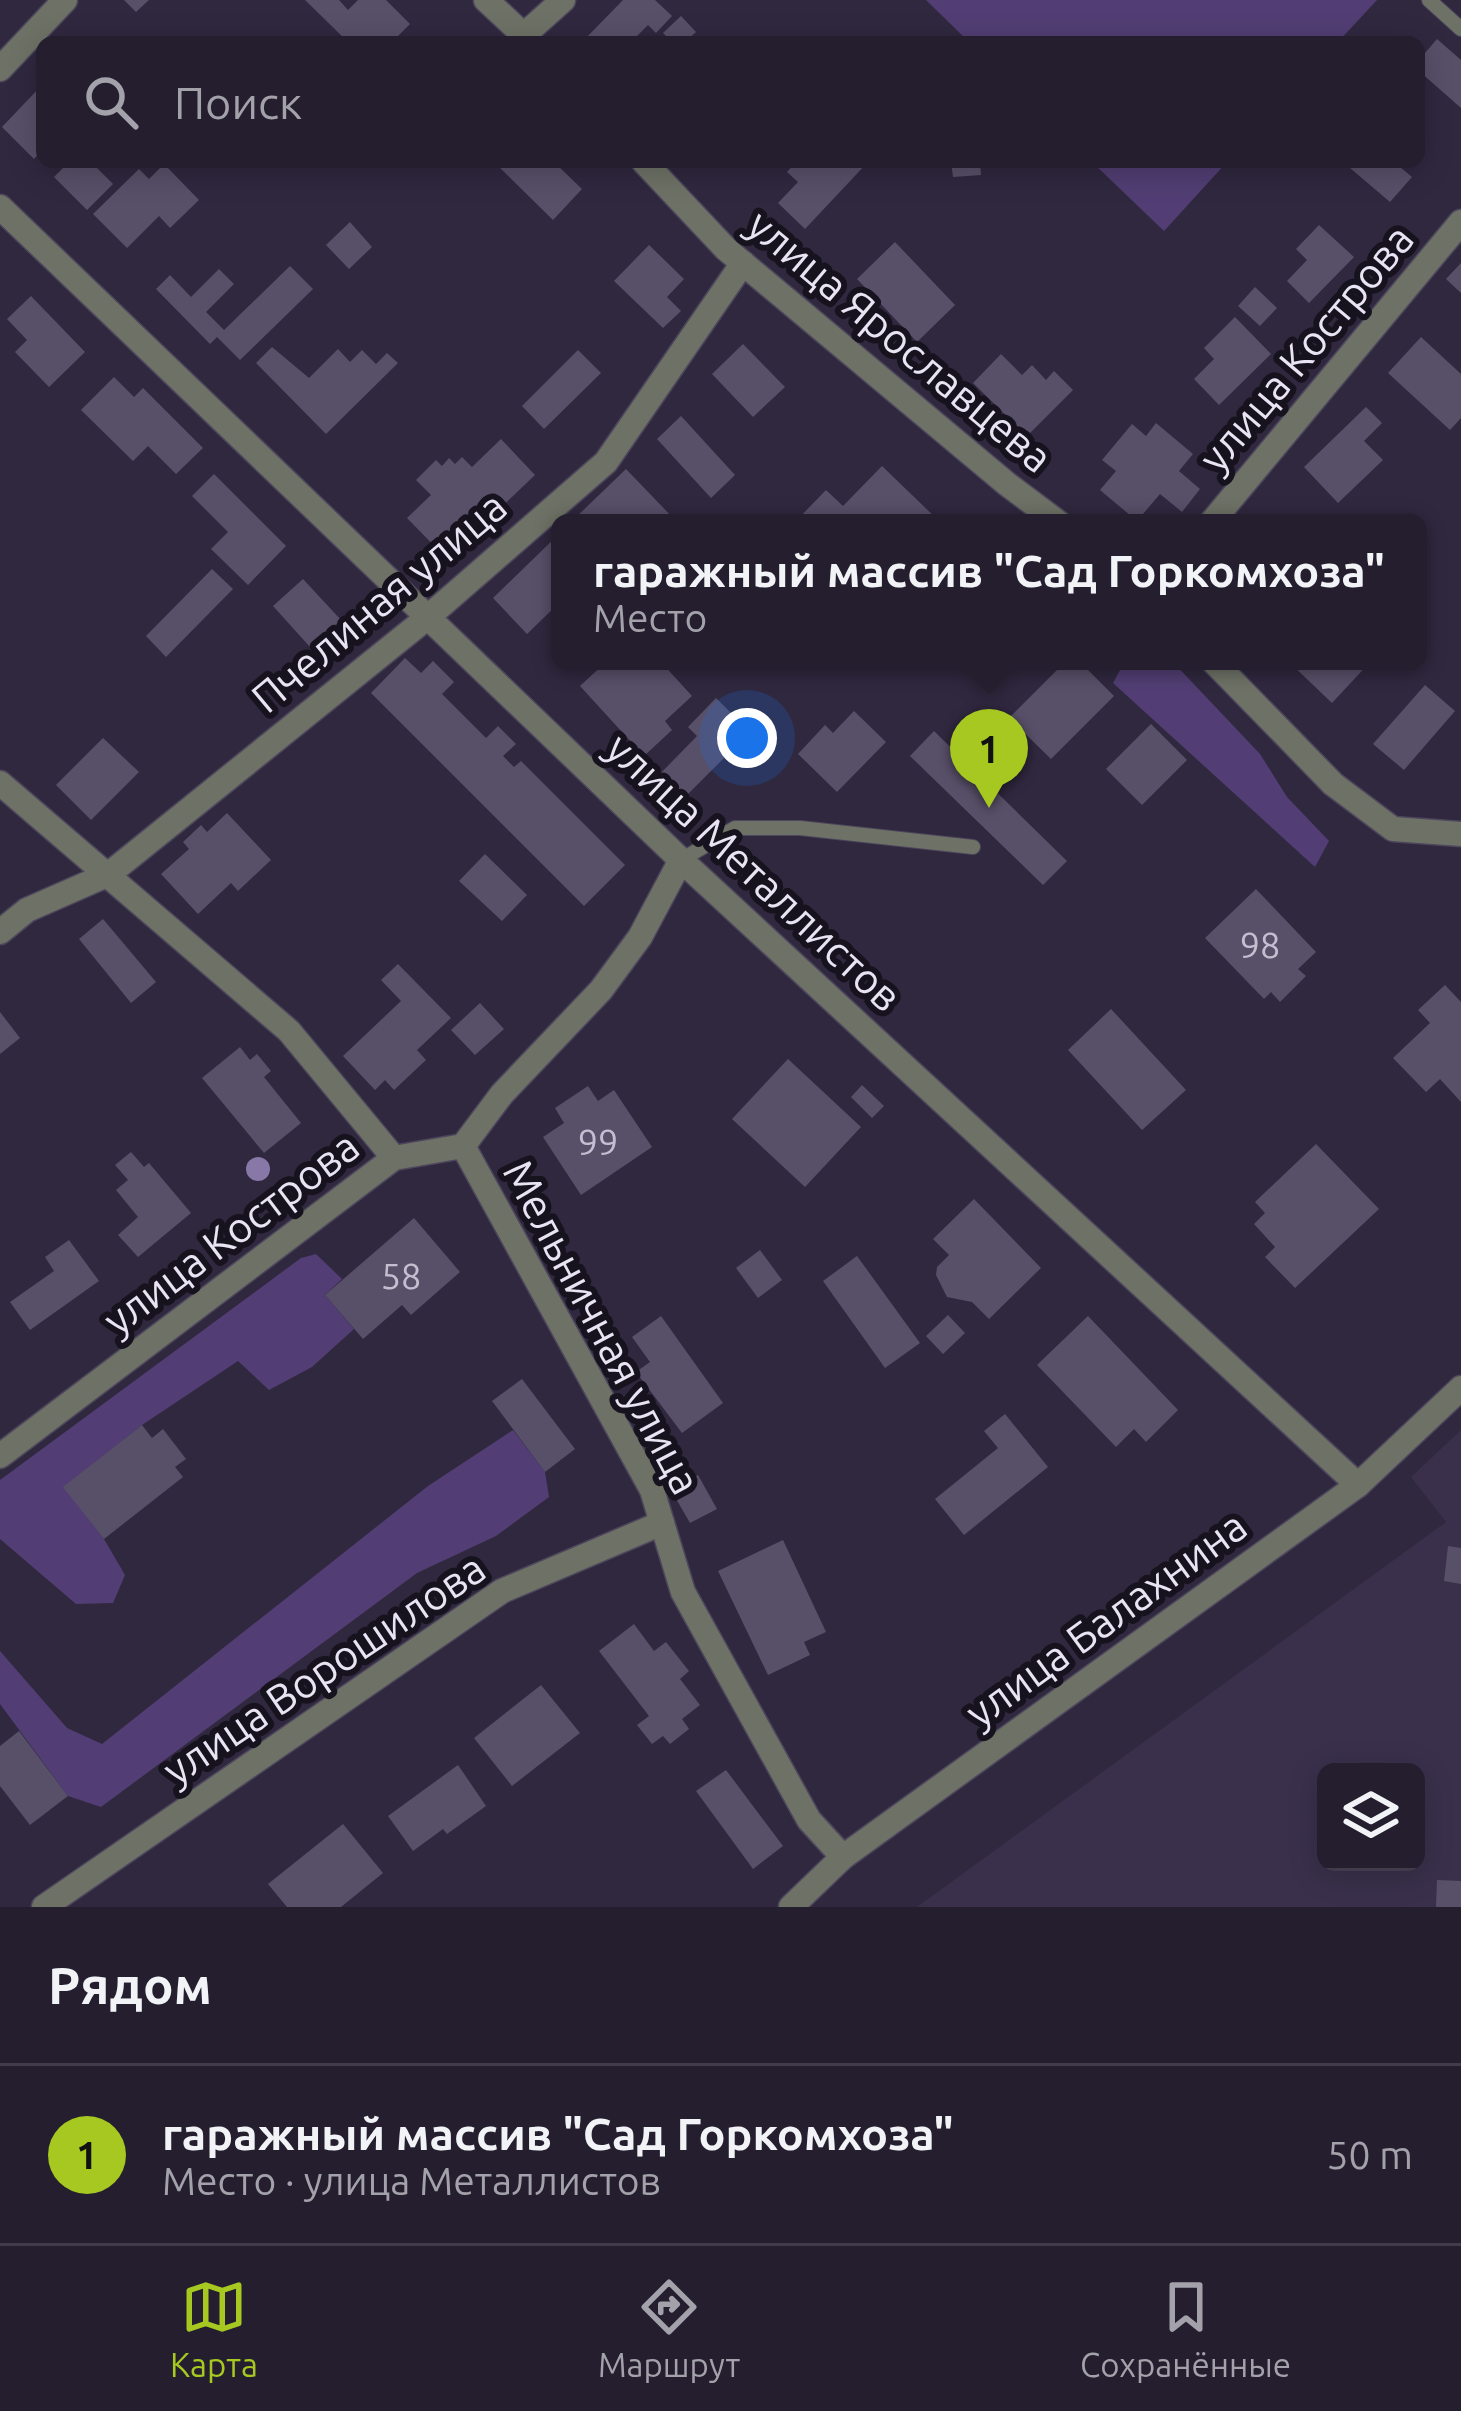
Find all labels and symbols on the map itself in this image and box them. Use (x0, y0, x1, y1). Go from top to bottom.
street label: улица Ярославцева (739, 200, 1062, 481)
street label: улица Кострова (1189, 215, 1422, 480)
street label: Пчелиная улица (242, 482, 515, 721)
your location (717, 708, 777, 768)
pin: 1 (950, 709, 1028, 808)
street label: улица Металлистов (598, 723, 911, 1020)
house number: 98 (1240, 924, 1280, 965)
street label: улица Кострова (94, 1121, 367, 1344)
house number: 99 (578, 1121, 618, 1162)
street label: Мельничная улица (495, 1152, 710, 1501)
house number: 58 (381, 1255, 421, 1296)
street label: улица Балахнина (956, 1501, 1255, 1736)
street label: улица Ворошилова (154, 1543, 493, 1794)

